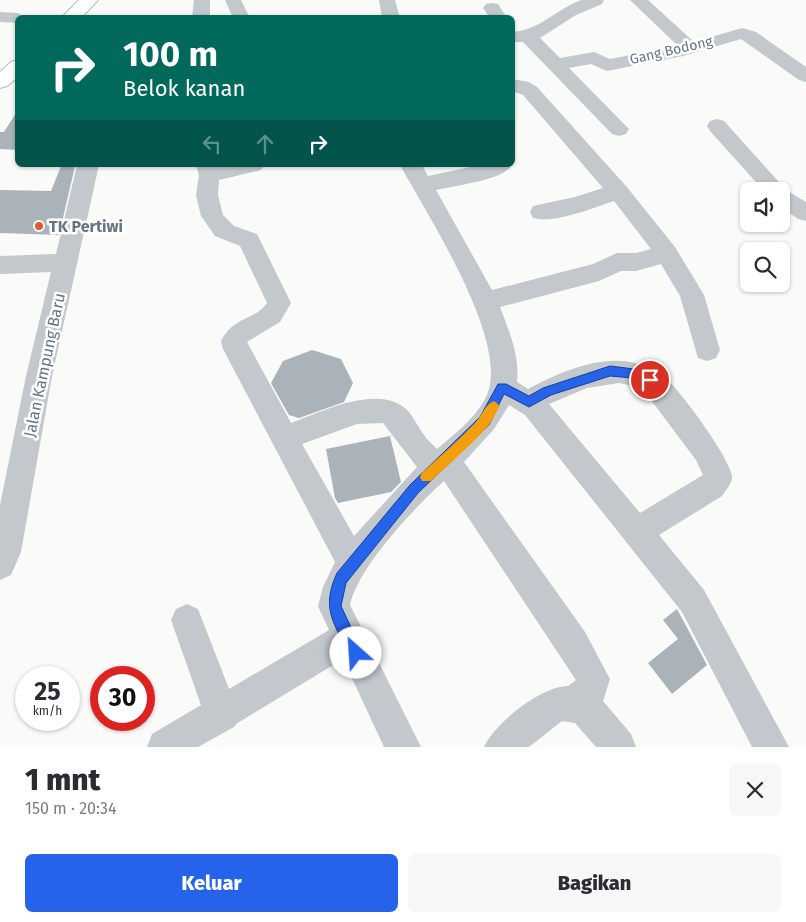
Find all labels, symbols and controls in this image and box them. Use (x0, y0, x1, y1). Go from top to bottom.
text: 100 m (123, 33, 218, 75)
street label: Gang Bodong (628, 33, 715, 68)
icon: right (40, 35, 105, 100)
text: Belok kanan (123, 75, 245, 102)
icon: left (198, 130, 226, 158)
icon: ahead (251, 130, 279, 158)
icon: right (304, 130, 332, 158)
map controls (740, 182, 790, 292)
button: sound (740, 182, 790, 232)
place label: TK Pertiwi (49, 217, 123, 236)
marker: TK Pertiwi (33, 220, 45, 232)
button: search (740, 242, 790, 292)
street label: Jalan Kampung Baru (20, 291, 69, 439)
pin (629, 359, 671, 401)
icon: arrive (636, 366, 664, 394)
position arrow (329, 626, 381, 678)
speed limit sign: 30 (90, 666, 155, 731)
text: 25 (34, 677, 61, 707)
text: km/h (33, 704, 62, 718)
text: 1 mnt (25, 762, 100, 798)
button: close (729, 764, 781, 816)
text: 150 m · 20:34 (25, 799, 116, 818)
button: Keluar (25, 854, 398, 912)
button: Bagikan (408, 854, 781, 912)

